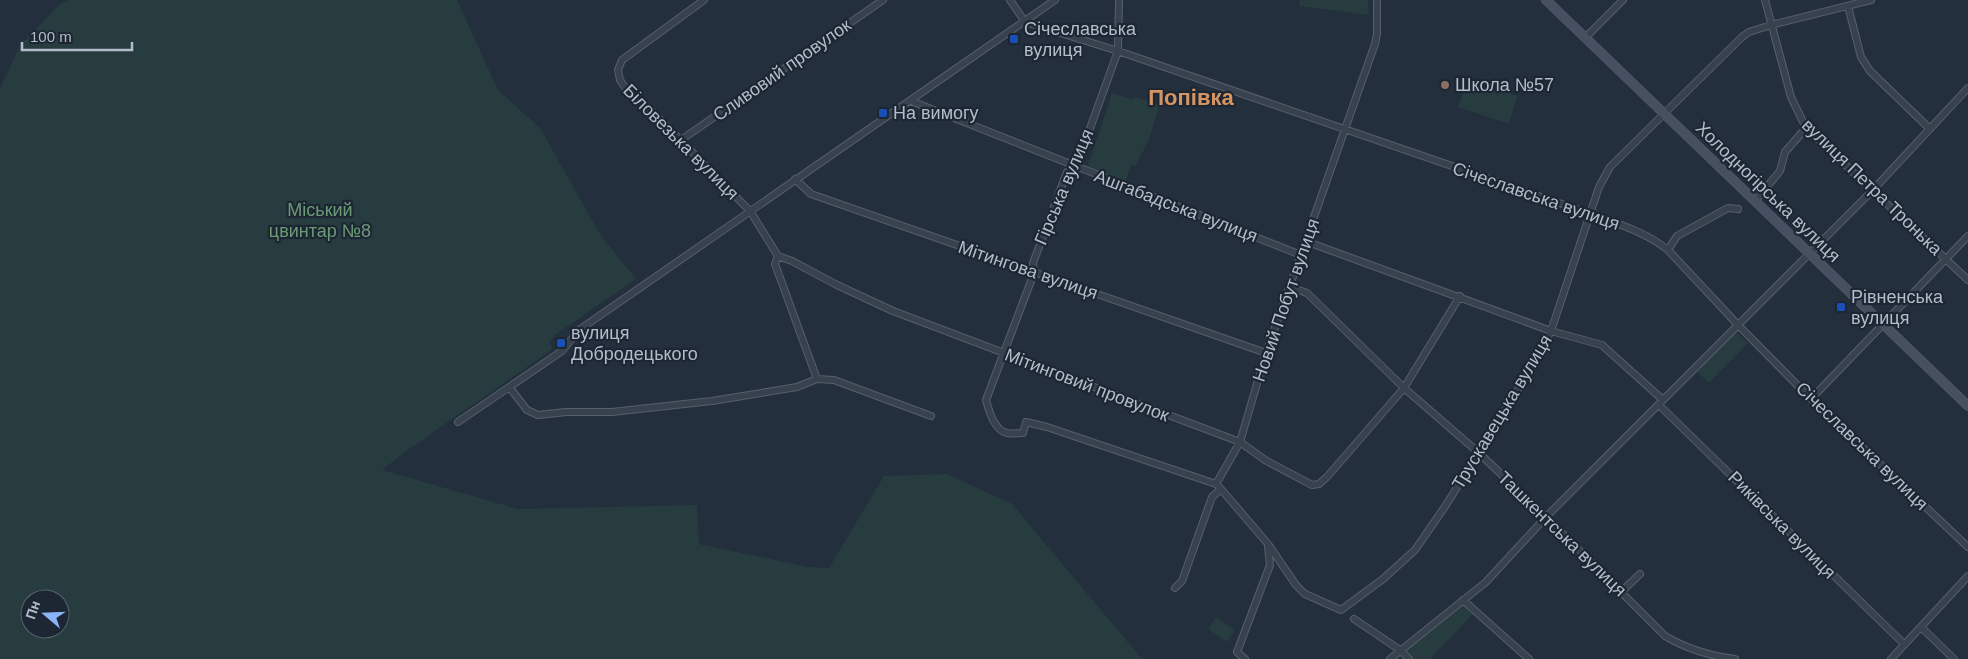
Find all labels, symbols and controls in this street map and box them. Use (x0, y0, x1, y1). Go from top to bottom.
street label: Сливовий провулок (709, 15, 855, 125)
place label: Січеславська вулиця (1024, 19, 1137, 60)
scale bar (22, 20, 132, 52)
text: 100 m (30, 28, 72, 45)
marker: Січеславська вулиця (1008, 33, 1020, 45)
place label: Школа №57 (1455, 75, 1554, 95)
marker: Школа №57 (1439, 79, 1451, 91)
street label: Біловезька вулиця (619, 80, 743, 204)
district label: Попівка (1148, 85, 1234, 110)
place label: На вимогу (893, 103, 979, 123)
marker: На вимогу (877, 107, 889, 119)
street label: вулиця Петра Тронька (1798, 115, 1947, 260)
street label: Холодногірська вулиця (1692, 118, 1844, 266)
street label: Гірська вулиця (1031, 126, 1097, 248)
street label: Січеславська вулиця (1450, 158, 1622, 234)
street label: Ашгабадська вулиця (1092, 166, 1260, 246)
park label: Міський цвинтар №8 (269, 200, 371, 241)
street label: Новий Побут вулиця (1249, 216, 1323, 384)
street label: Мітингова вулиця (956, 237, 1100, 303)
place label: Рівненська вулиця (1851, 287, 1944, 328)
marker: Рівненська вулиця (1835, 301, 1847, 313)
place label: вулиця Добродецького (571, 323, 698, 364)
street label: Трускавецька вулиця (1448, 331, 1556, 493)
marker: вулиця Добродецького (555, 337, 567, 349)
street label: Мітинговий провулок (1002, 344, 1172, 426)
street label: Січеславська вулиця (1792, 378, 1932, 514)
street label: Ташкентська вулиця (1494, 467, 1630, 601)
street label: Риківська вулиця (1724, 467, 1840, 583)
north arrow (20, 589, 70, 639)
text: Пн (22, 598, 43, 621)

